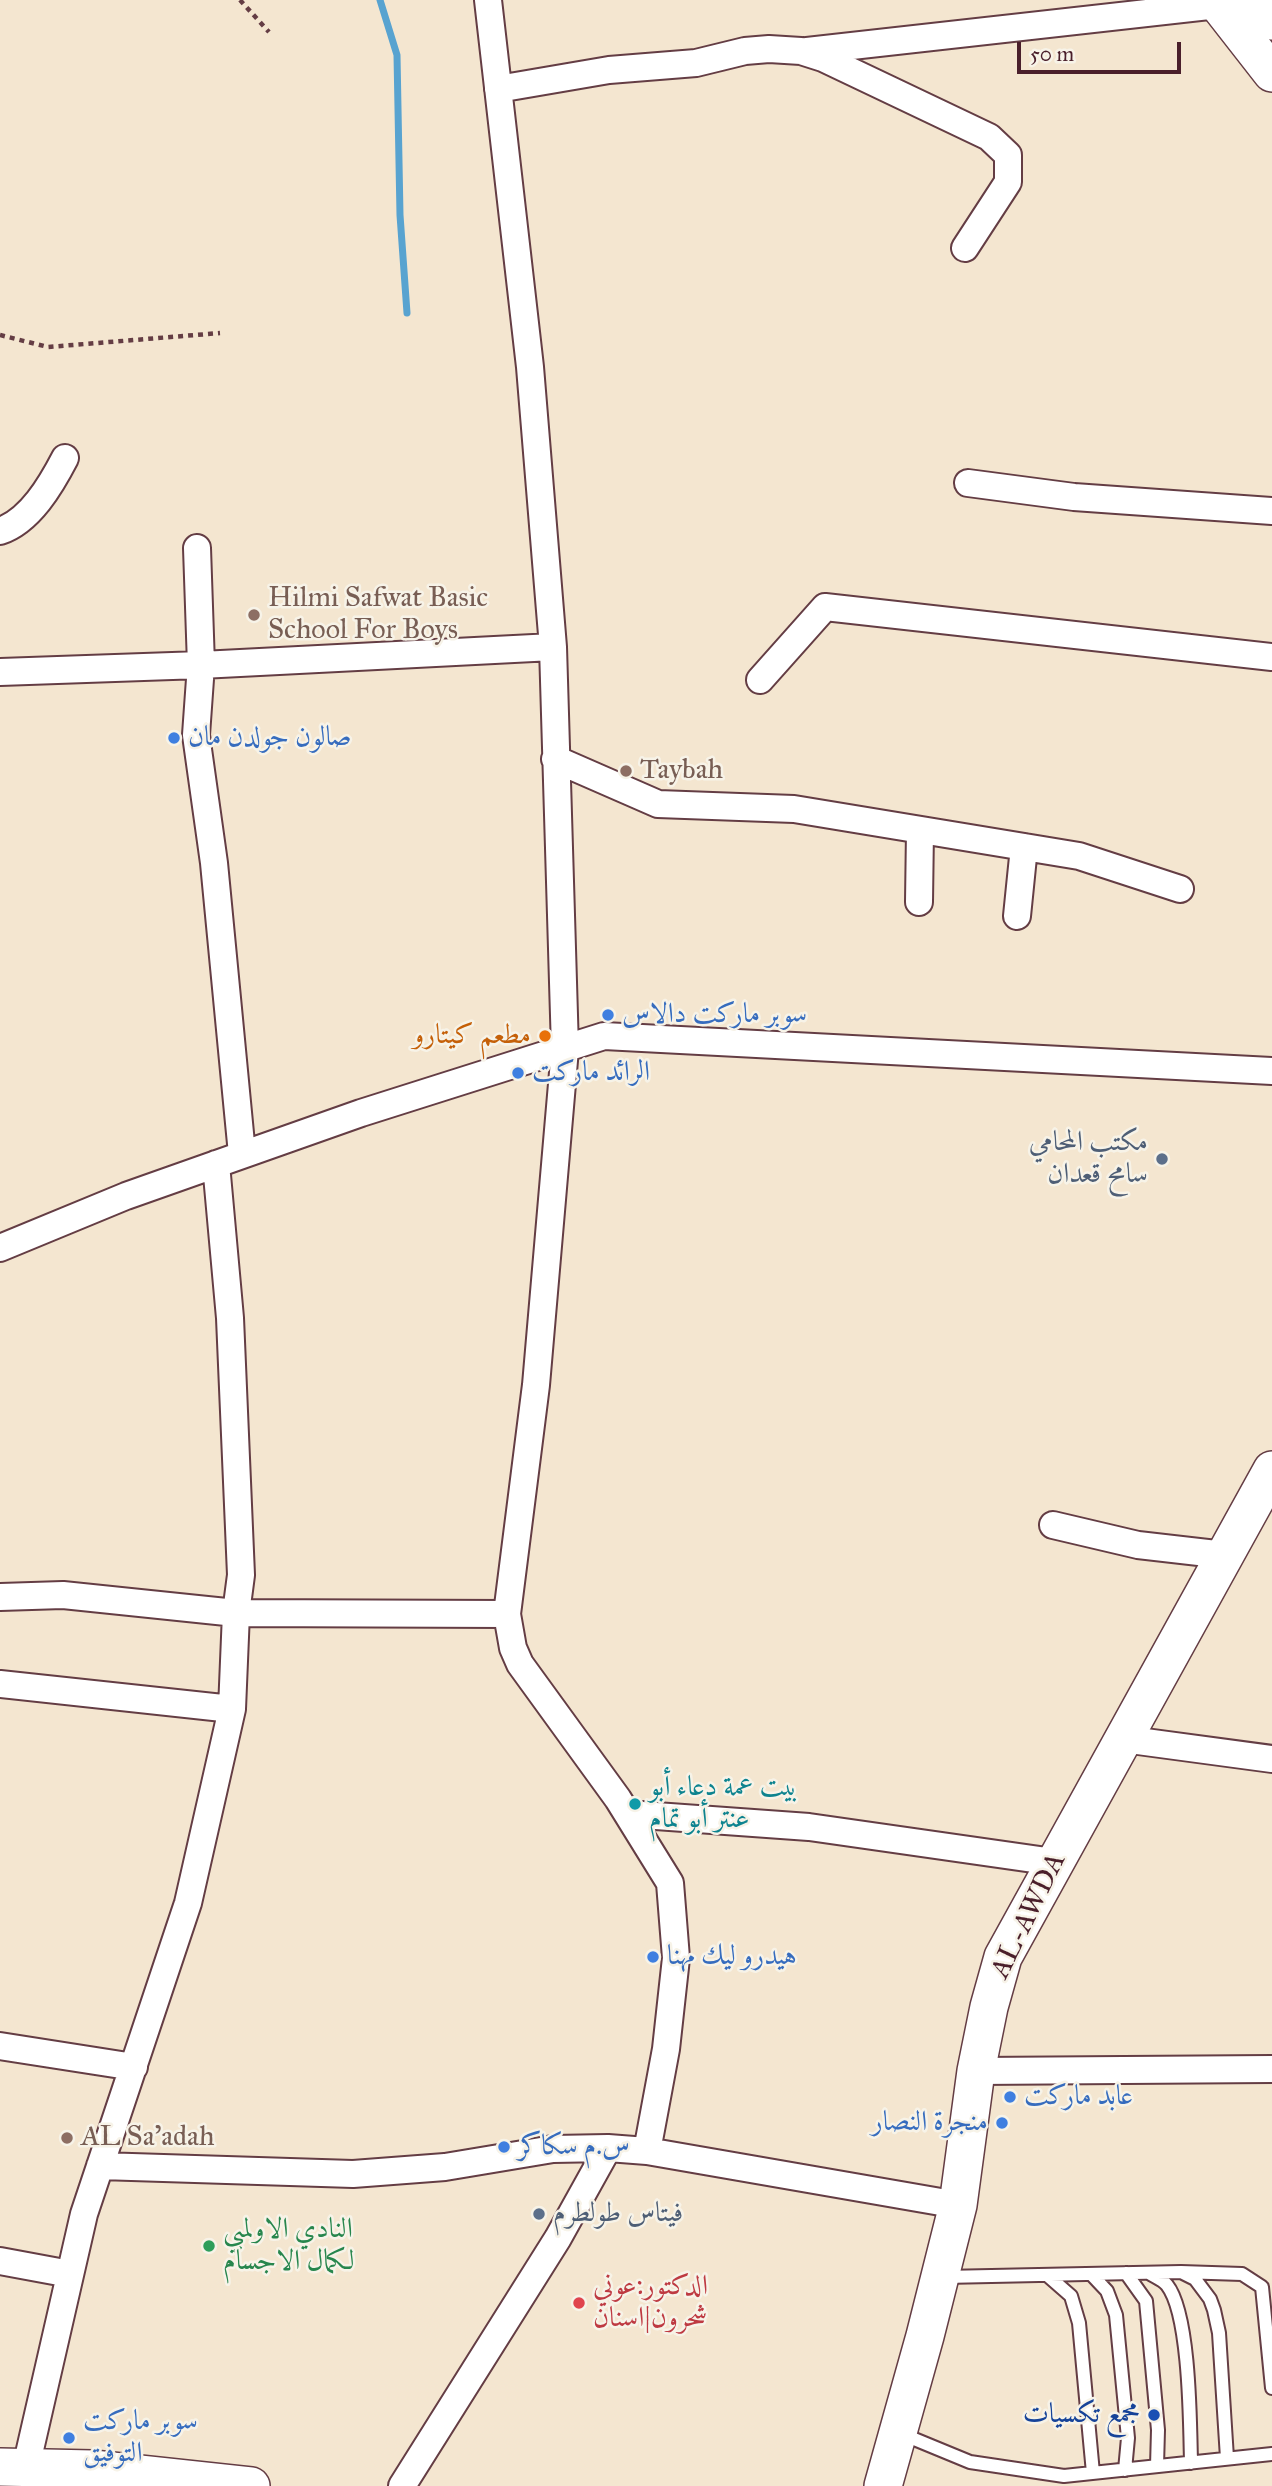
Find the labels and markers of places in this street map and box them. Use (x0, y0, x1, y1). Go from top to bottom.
place label: Hilmi Safwat Basic School For Boys (268, 582, 488, 648)
marker: Hilmi Safwat Basic School For Boys (246, 607, 262, 623)
place label: صالون جولدن مان (188, 721, 352, 755)
marker: صالون جولدن مان (166, 730, 182, 746)
place label: Taybah (640, 754, 723, 788)
marker: Taybah (618, 763, 634, 779)
place label: سوبر ماركت دالاس (622, 998, 807, 1032)
marker: سوبر ماركت دالاس (600, 1007, 616, 1023)
place label: مطعم كيتارو (413, 1019, 531, 1053)
marker: مطعم كيتارو (537, 1028, 553, 1044)
place label: الرائد ماركت (532, 1056, 650, 1090)
marker: الرائد ماركت (510, 1065, 526, 1081)
place label: مكتب المحامي سامح قعدان (1029, 1126, 1148, 1192)
marker: مكتب المحامي سامح قعدان (1154, 1151, 1170, 1167)
place label: بيت عمة دعاء أبو عنتر أبو تمام (649, 1771, 798, 1837)
marker: بيت عمة دعاء أبو عنتر أبو تمام (627, 1796, 643, 1812)
place label: هيدرو ليك مهنا (667, 1940, 797, 1974)
marker: هيدرو ليك مهنا (645, 1949, 661, 1965)
place label: عابد ماركت (1024, 2080, 1133, 2114)
marker: عابد ماركت (1002, 2089, 1018, 2105)
place label: منجرة النصار (872, 2106, 988, 2140)
marker: منجرة النصار (994, 2115, 1010, 2131)
place label: AL Sa'adah (81, 2121, 214, 2155)
marker: AL Sa'adah (59, 2130, 75, 2146)
place label: س.م سكاكر (518, 2130, 630, 2164)
marker: س.م سكاكر (496, 2139, 512, 2155)
place label: فيتاس طولطرم (553, 2197, 683, 2231)
marker: فيتاس طولطرم (531, 2206, 547, 2222)
place label: النادي الاولمبي لكمال الاجسام (223, 2213, 355, 2279)
marker: النادي الاولمبي لكمال الاجسام (201, 2238, 217, 2254)
place label: الدكتور:عوني شحرون|اسنان (593, 2270, 708, 2336)
marker: الدكتور:عوني شحرون|اسنان (571, 2295, 587, 2311)
place label: مجمع تكسيات (1023, 2398, 1140, 2432)
place label: سوبر ماركت التوفيق (83, 2405, 198, 2471)
marker: مجمع تكسيات (1146, 2407, 1162, 2423)
marker: سوبر ماركت التوفيق (61, 2430, 77, 2446)

